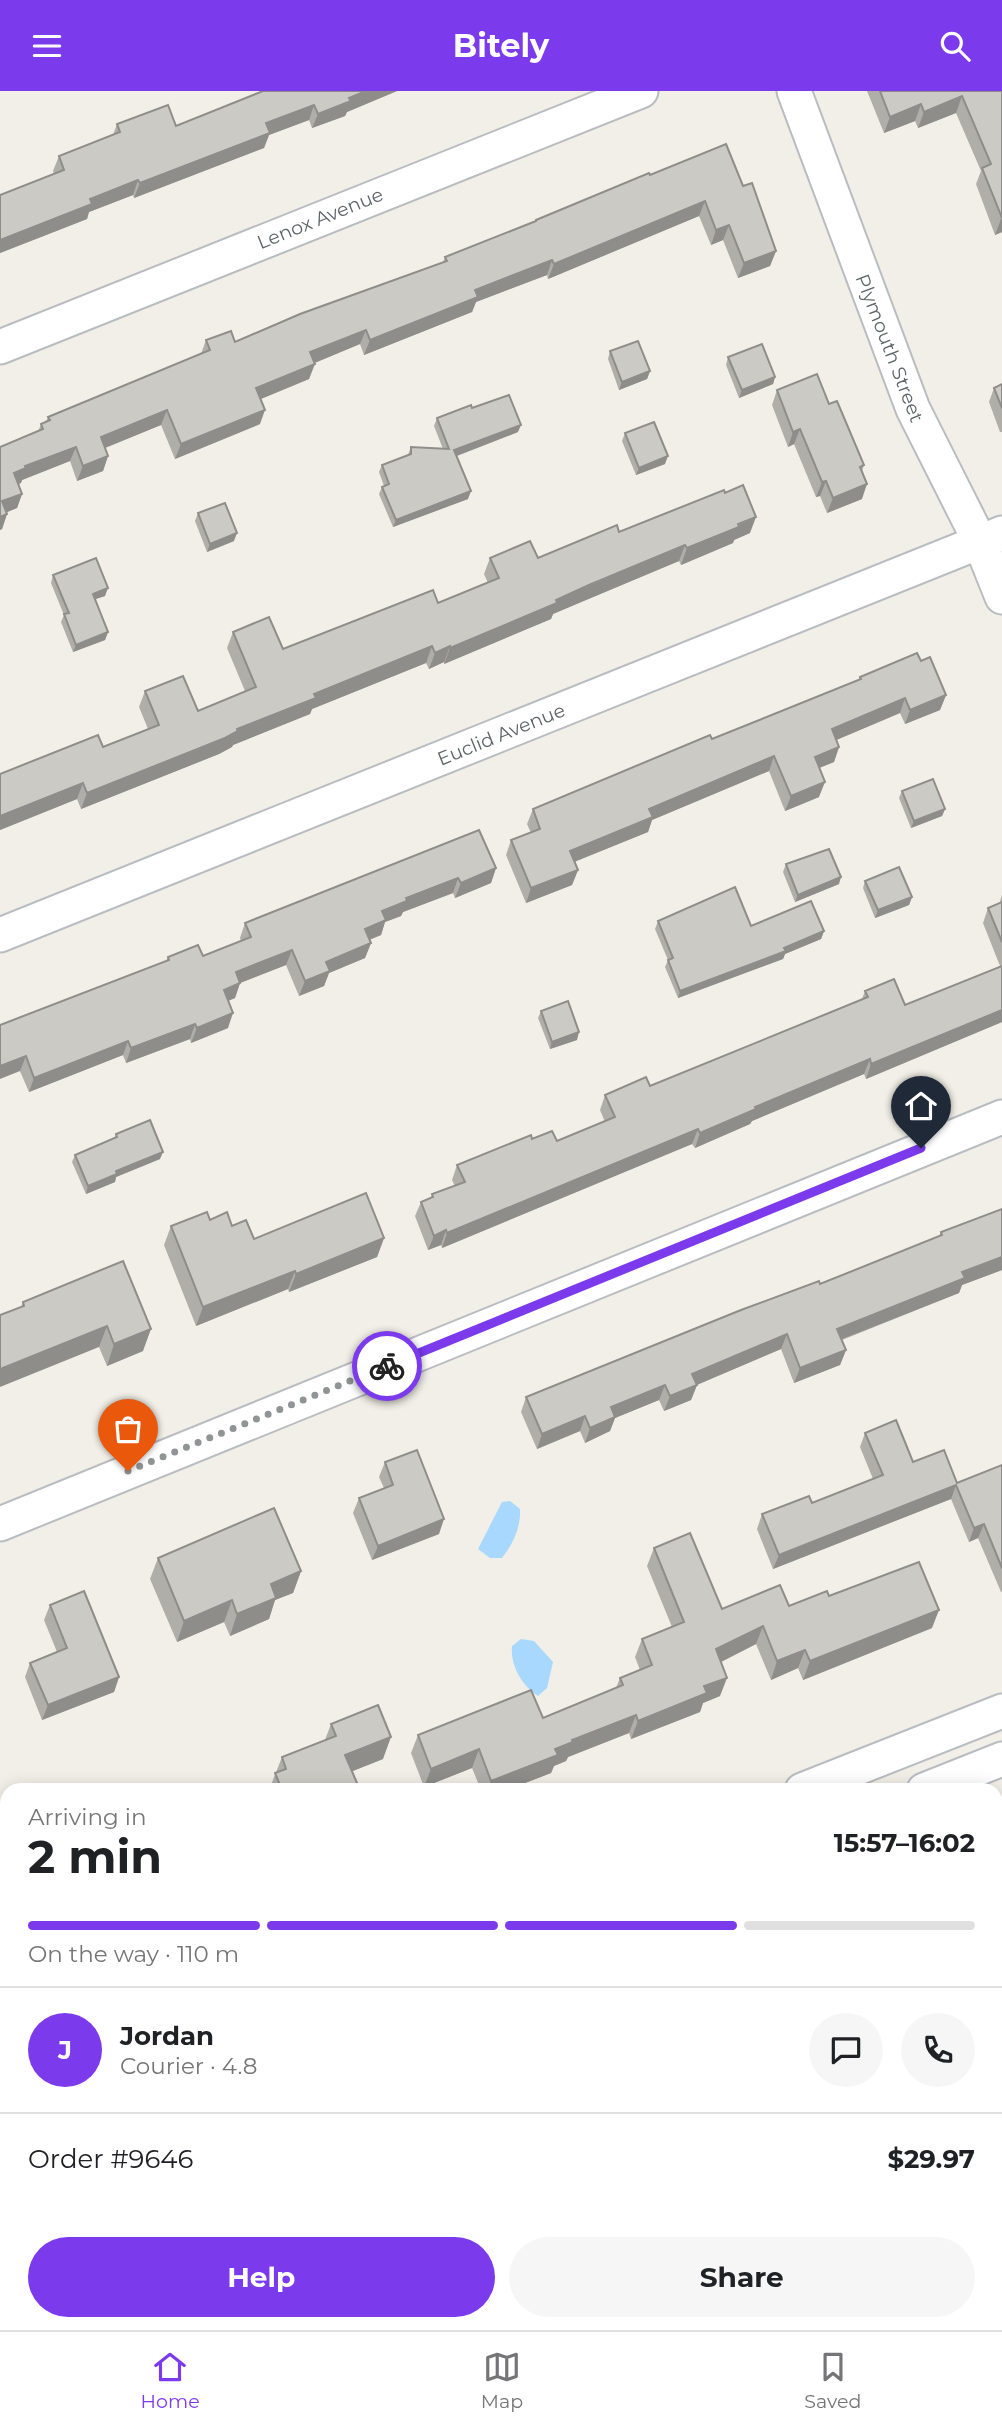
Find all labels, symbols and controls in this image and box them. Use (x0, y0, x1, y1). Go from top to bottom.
text: Bitely (453, 26, 549, 65)
icon: menu (28, 27, 66, 65)
icon: search (936, 27, 974, 65)
street label: Lenox Avenue (254, 183, 387, 254)
street label: Plymouth Street (851, 271, 928, 426)
street label: Euclid Avenue (434, 698, 568, 771)
pin (891, 1076, 951, 1148)
icon: home (902, 1087, 940, 1125)
courier (352, 1331, 422, 1401)
icon: bike (368, 1347, 406, 1385)
pin (98, 1399, 158, 1471)
icon: bag (109, 1410, 147, 1448)
text: Arriving in (28, 1803, 147, 1831)
text: 15:57–16:02 (834, 1827, 975, 1859)
text: 2 min (28, 1828, 162, 1885)
text: On the way · 110 m (28, 1940, 239, 1968)
button: chat (809, 2013, 883, 2087)
button: phone (901, 2013, 975, 2087)
text: Jordan (120, 2020, 214, 2052)
text: J (58, 2034, 72, 2066)
text: Courier · 4.8 (120, 2052, 257, 2080)
text: Order #9646 (28, 2143, 193, 2175)
text: $29.97 (887, 2143, 975, 2175)
button: Help (28, 2237, 495, 2317)
button: Share (509, 2237, 975, 2317)
tab: Home (141, 2348, 200, 2413)
tab: Map (481, 2348, 523, 2413)
tab: Saved (804, 2348, 861, 2413)

